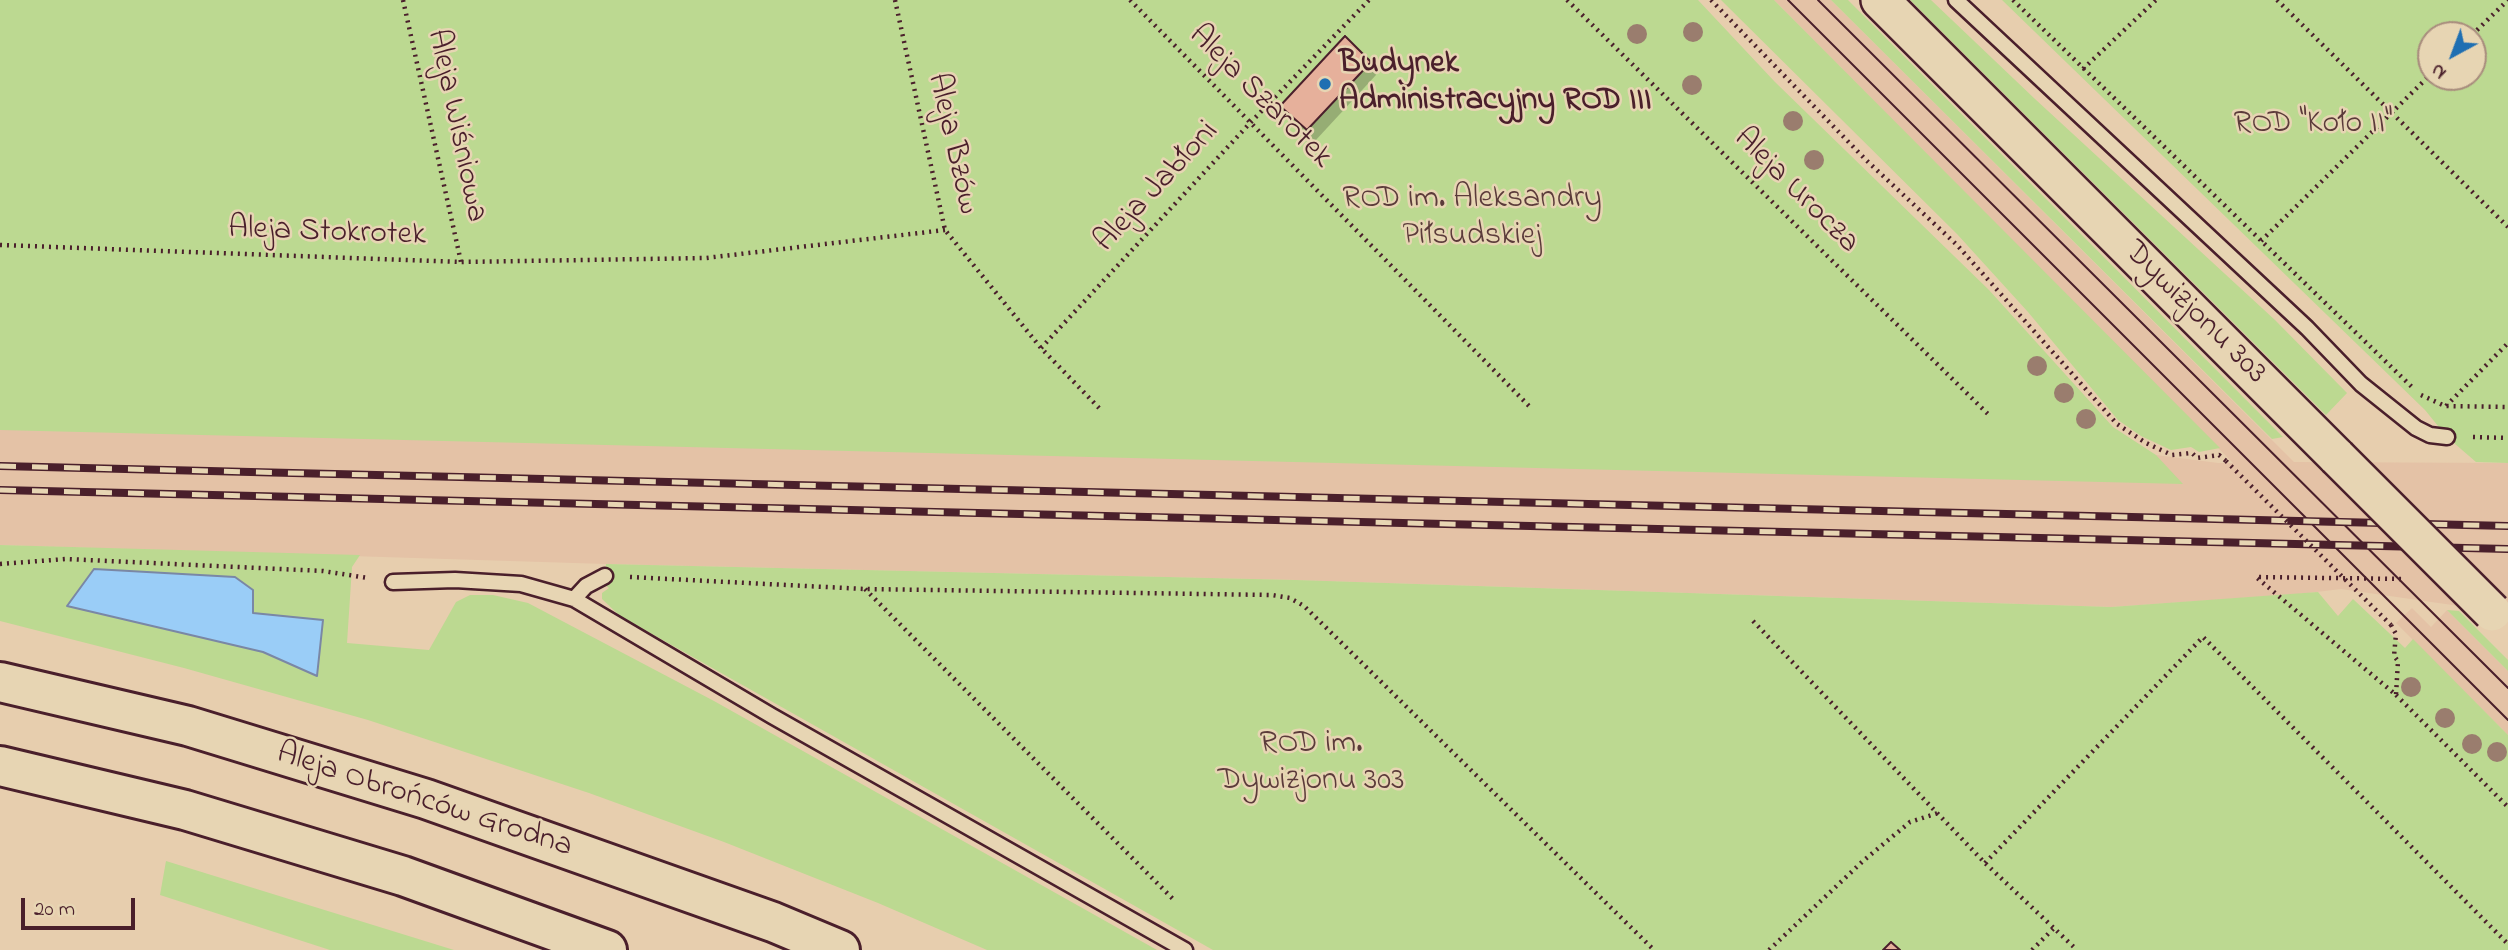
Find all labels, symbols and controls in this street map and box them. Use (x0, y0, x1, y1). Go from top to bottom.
street label: Aleja Szarotek (1179, 18, 1339, 178)
north arrow (2417, 21, 2487, 91)
street label: Aleja Wiśniowa (416, 26, 494, 226)
place label: Budynek Administracyjny ROD III (1339, 47, 1652, 122)
text: N (2426, 56, 2453, 85)
street label: Aleja Bzów (916, 70, 986, 218)
marker: Budynek Administracyjny ROD III (1317, 76, 1333, 92)
park label: ROD "Koło II" (2233, 107, 2393, 145)
street label: Aleja Jabłoni (1088, 114, 1228, 262)
street label: Aleja Urocza (1724, 121, 1866, 263)
park label: ROD im. Aleksandry Piłsudskiej (1342, 182, 1602, 257)
street label: Aleja Stokrotek (228, 211, 426, 257)
street label: Dywizjonu 303 (2114, 234, 2274, 394)
park label: ROD im. Dywizjonu 303 (1218, 727, 1404, 802)
street label: Aleja Obrońców Grodna (271, 736, 577, 868)
scale bar (24, 884, 138, 928)
text: 20 m (34, 895, 75, 925)

